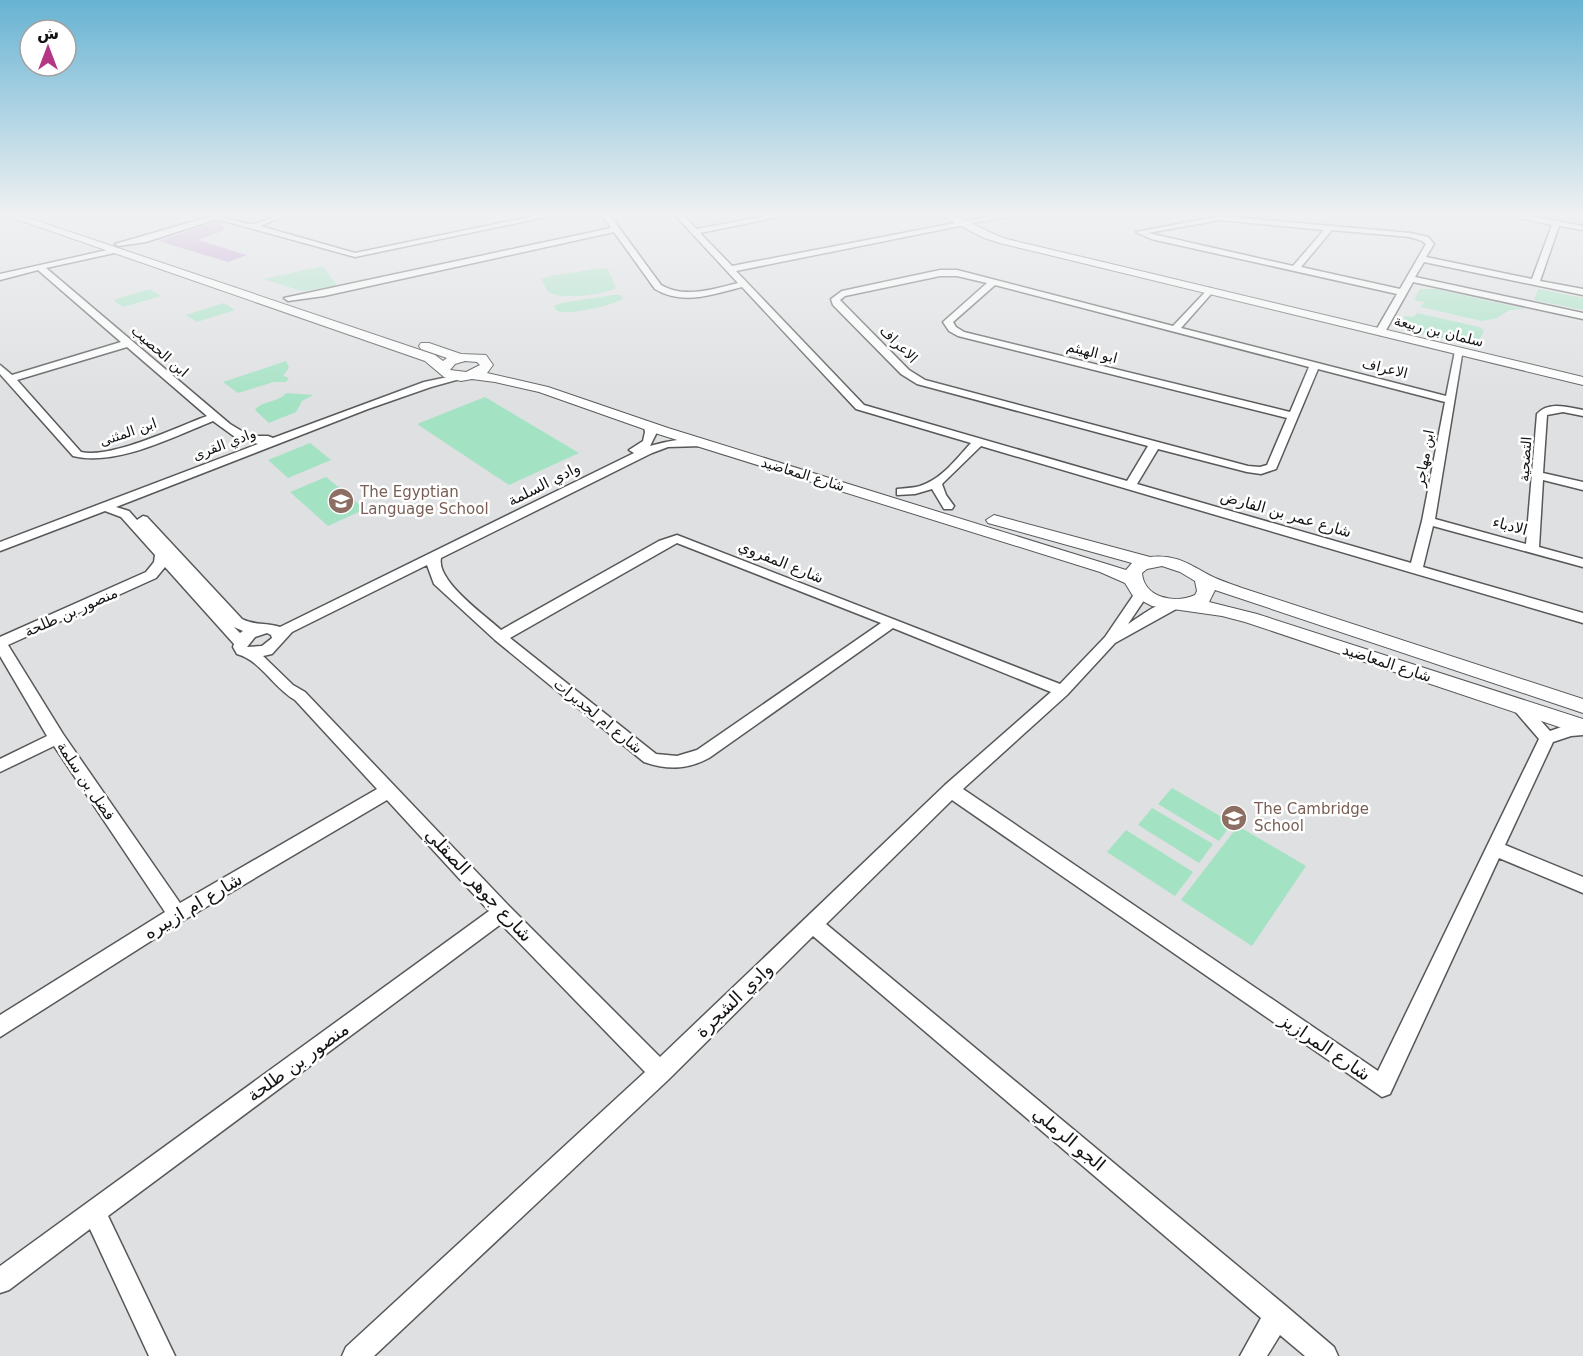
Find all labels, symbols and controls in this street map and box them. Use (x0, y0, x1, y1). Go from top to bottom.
north arrow (18, 18, 78, 78)
text: ش (37, 24, 59, 43)
street label: سلمان بن ربيعة (1392, 312, 1485, 351)
street label: ابن الحصيب (128, 322, 192, 381)
street label: الاعراف (876, 322, 921, 367)
street label: ابو الهيثم (1065, 338, 1119, 367)
street label: الاعراف (1360, 355, 1409, 382)
street label: ابن المثنى (97, 415, 159, 450)
street label: وادي القرى (190, 425, 258, 464)
street label: ابن مهاجر (1411, 428, 1438, 489)
street label: التضحية (1515, 436, 1535, 482)
street label: شارع المعاضيد (759, 454, 847, 495)
street label: وادي السلمة (505, 458, 583, 511)
place label: The Egyptian Language School (359, 483, 489, 518)
school or university icon: The Egyptian Language School (326, 486, 356, 516)
street label: شارع عمر بن الفارض (1218, 487, 1354, 541)
street label: الادباء (1491, 513, 1529, 539)
street label: شارع المفروي (735, 537, 826, 588)
street label: منصور بن طلحة (22, 583, 120, 641)
street label: شارع المعاضيد (1340, 640, 1434, 686)
street label: شارع ام لجديرات (550, 675, 646, 757)
street label: فضل بن سلمة (53, 738, 119, 824)
place label: The Cambridge School (1253, 800, 1369, 835)
school or university icon: The Cambridge School (1219, 803, 1249, 833)
street label: شارع جوهر الصقلي (421, 824, 537, 946)
street label: شارع ام ازبيره (140, 868, 246, 944)
street label: وادي الشجرة (691, 958, 777, 1042)
street label: شارع المرازيز (1274, 1008, 1375, 1086)
street label: منصور بن طلحة (243, 1018, 353, 1106)
street label: الجو الرملي (1028, 1102, 1110, 1176)

